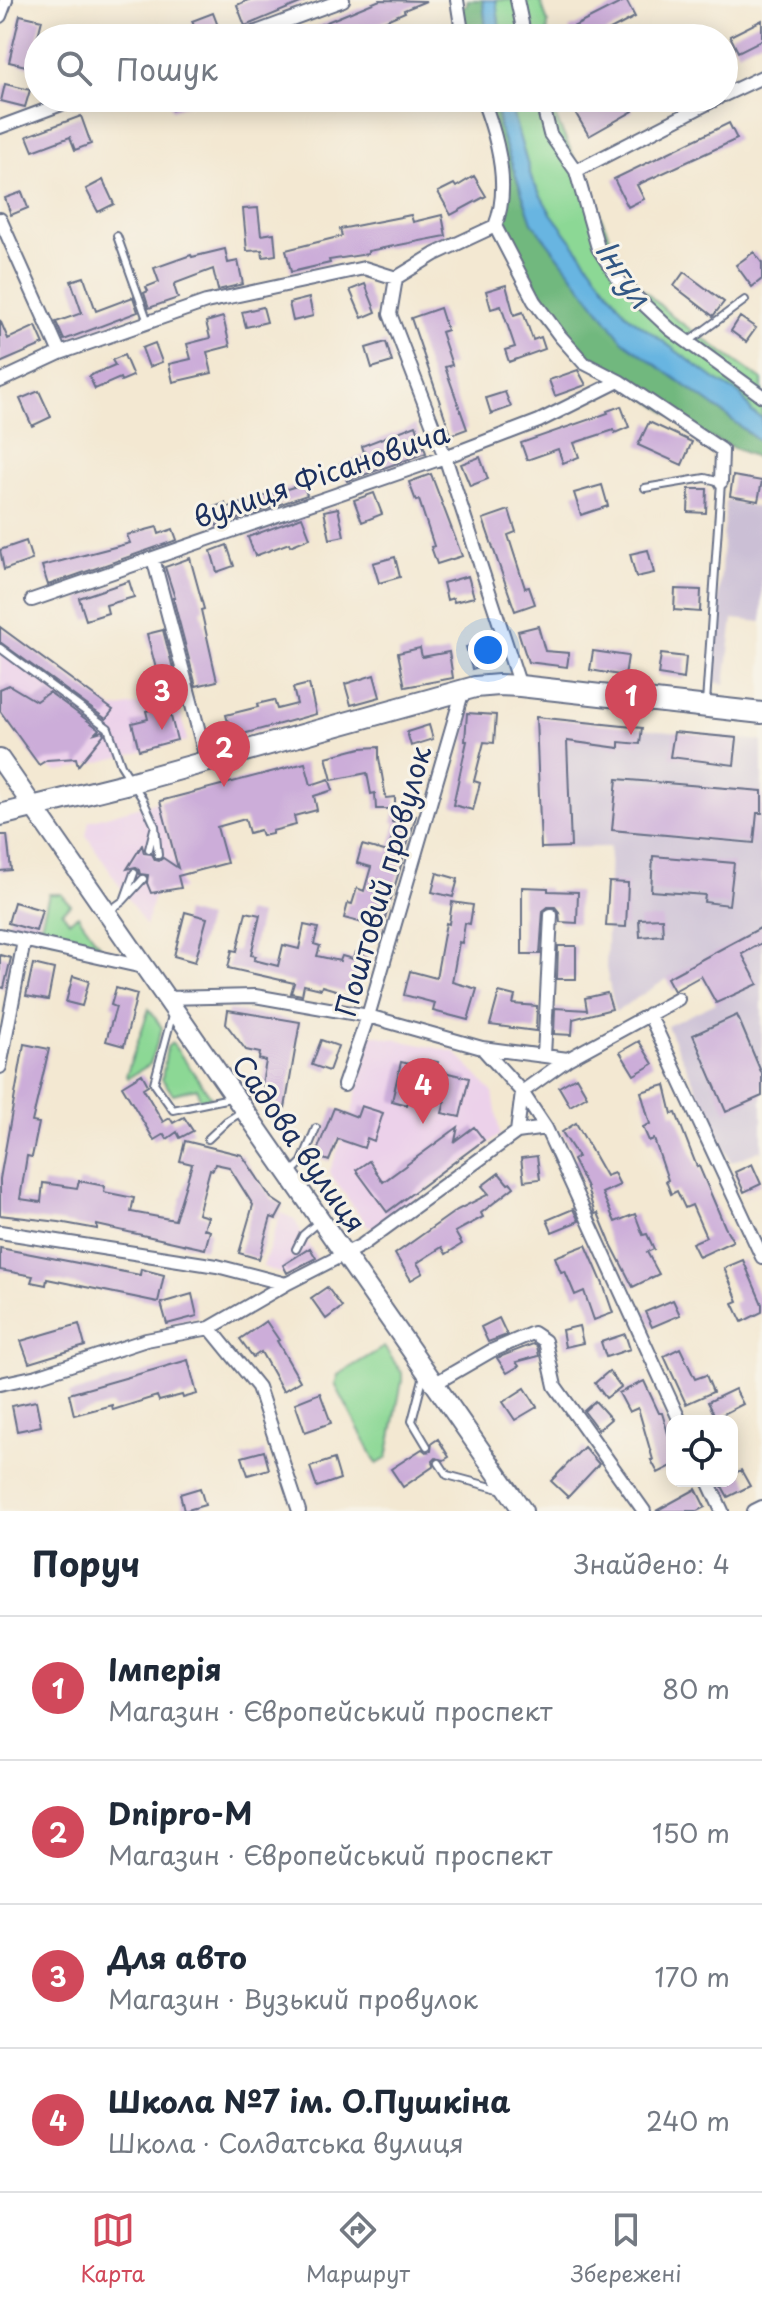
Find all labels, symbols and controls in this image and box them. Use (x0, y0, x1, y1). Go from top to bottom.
search box (24, 24, 738, 112)
icon: search (52, 46, 96, 90)
text: Пошук (116, 46, 218, 91)
water label: Інгул (586, 230, 664, 316)
street label: вулиця Фісановича (187, 410, 455, 538)
your location (468, 630, 508, 670)
pin: 3 (136, 664, 188, 730)
pin: 1 (605, 669, 657, 735)
pin: 2 (198, 721, 250, 787)
street label: Поштовий провулок (323, 740, 441, 1021)
street label: Садова вулиця (222, 1045, 378, 1241)
pin: 4 (397, 1058, 449, 1124)
map controls (666, 1415, 738, 1487)
button: locate (666, 1415, 738, 1487)
text: Поруч (32, 1537, 140, 1589)
text: Знайдено: 4 (574, 1544, 730, 1583)
text: Імперія (108, 1646, 222, 1691)
text: 1 (52, 1669, 64, 1708)
text: 80 m (662, 1669, 730, 1708)
text: Магазин · Європейський проспект (108, 1691, 552, 1730)
text: Dnipro-M (108, 1790, 252, 1835)
text: 2 (49, 1813, 67, 1852)
text: 150 m (652, 1813, 730, 1852)
text: Магазин · Європейський проспект (108, 1835, 552, 1874)
text: Для авто (108, 1934, 247, 1979)
text: 3 (49, 1957, 67, 1996)
text: 170 m (655, 1957, 730, 1996)
text: Магазин · Вузький провулок (108, 1979, 478, 2018)
text: Школа №7 ім. О.Пушкіна (108, 2078, 510, 2123)
text: 4 (49, 2101, 67, 2140)
text: 240 m (646, 2101, 730, 2140)
text: Школа · Солдатська вулиця (108, 2123, 464, 2162)
tab: Карта (80, 2208, 145, 2289)
tab: Маршрут (306, 2208, 410, 2289)
tab: Збережені (571, 2208, 682, 2289)

